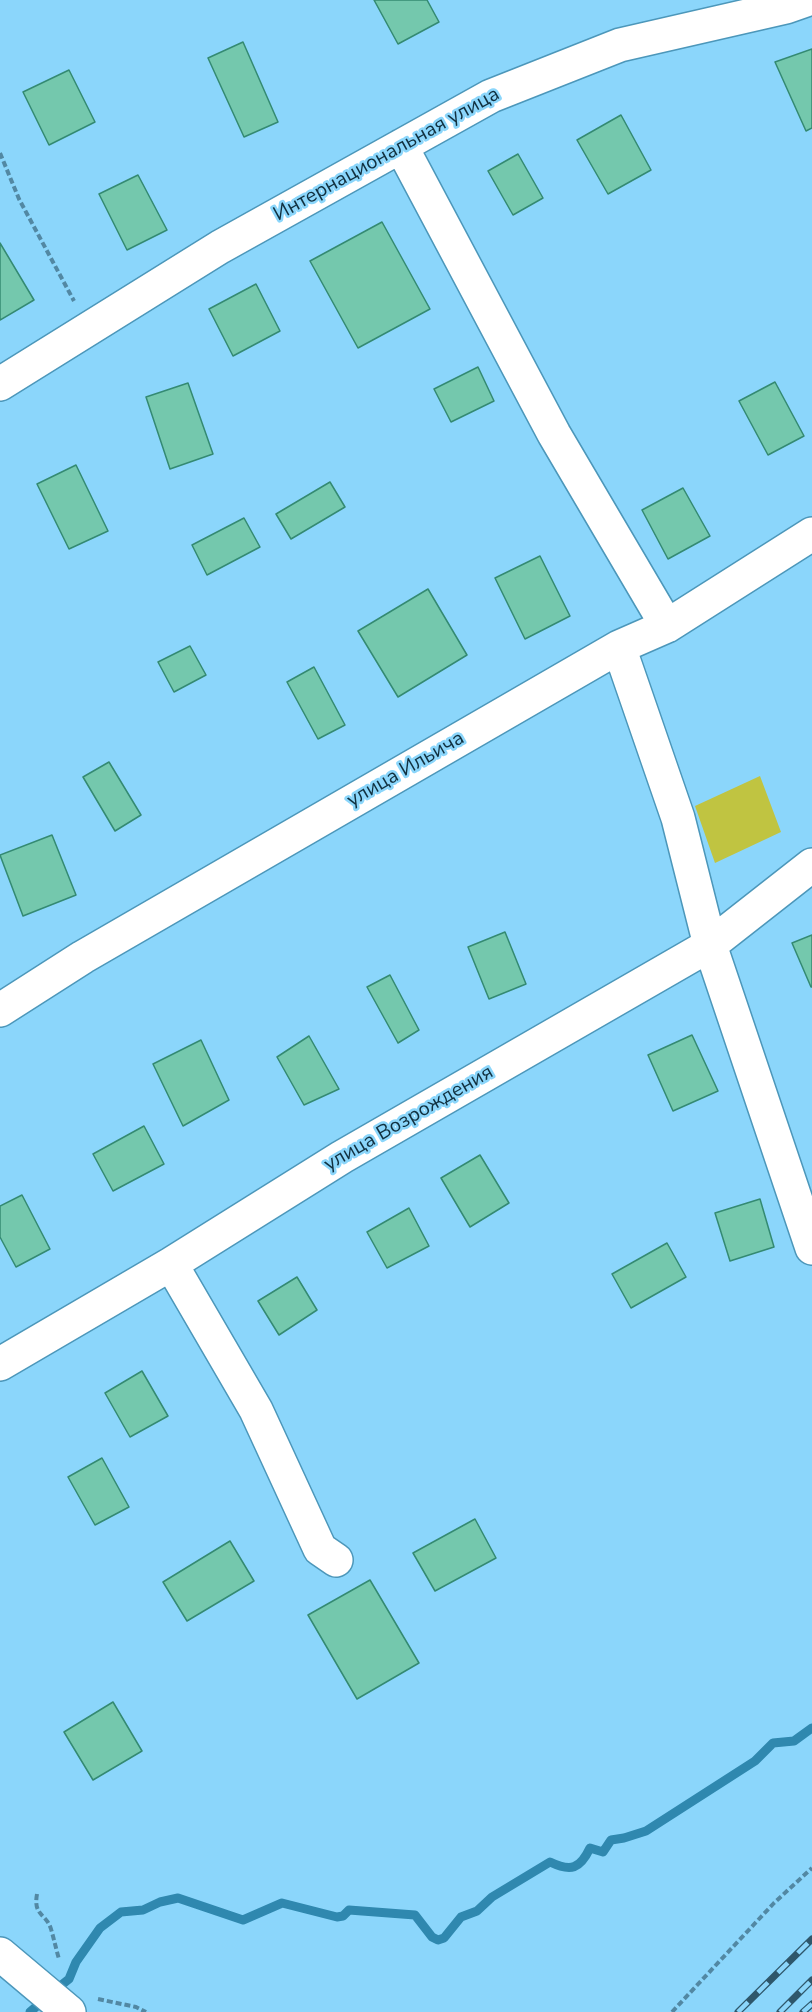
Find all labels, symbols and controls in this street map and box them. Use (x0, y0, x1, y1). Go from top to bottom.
street label: Интернациональная улица (270, 83, 504, 227)
street label: улица Ильича (343, 727, 469, 813)
street label: улица Возрождения (320, 1061, 498, 1177)

